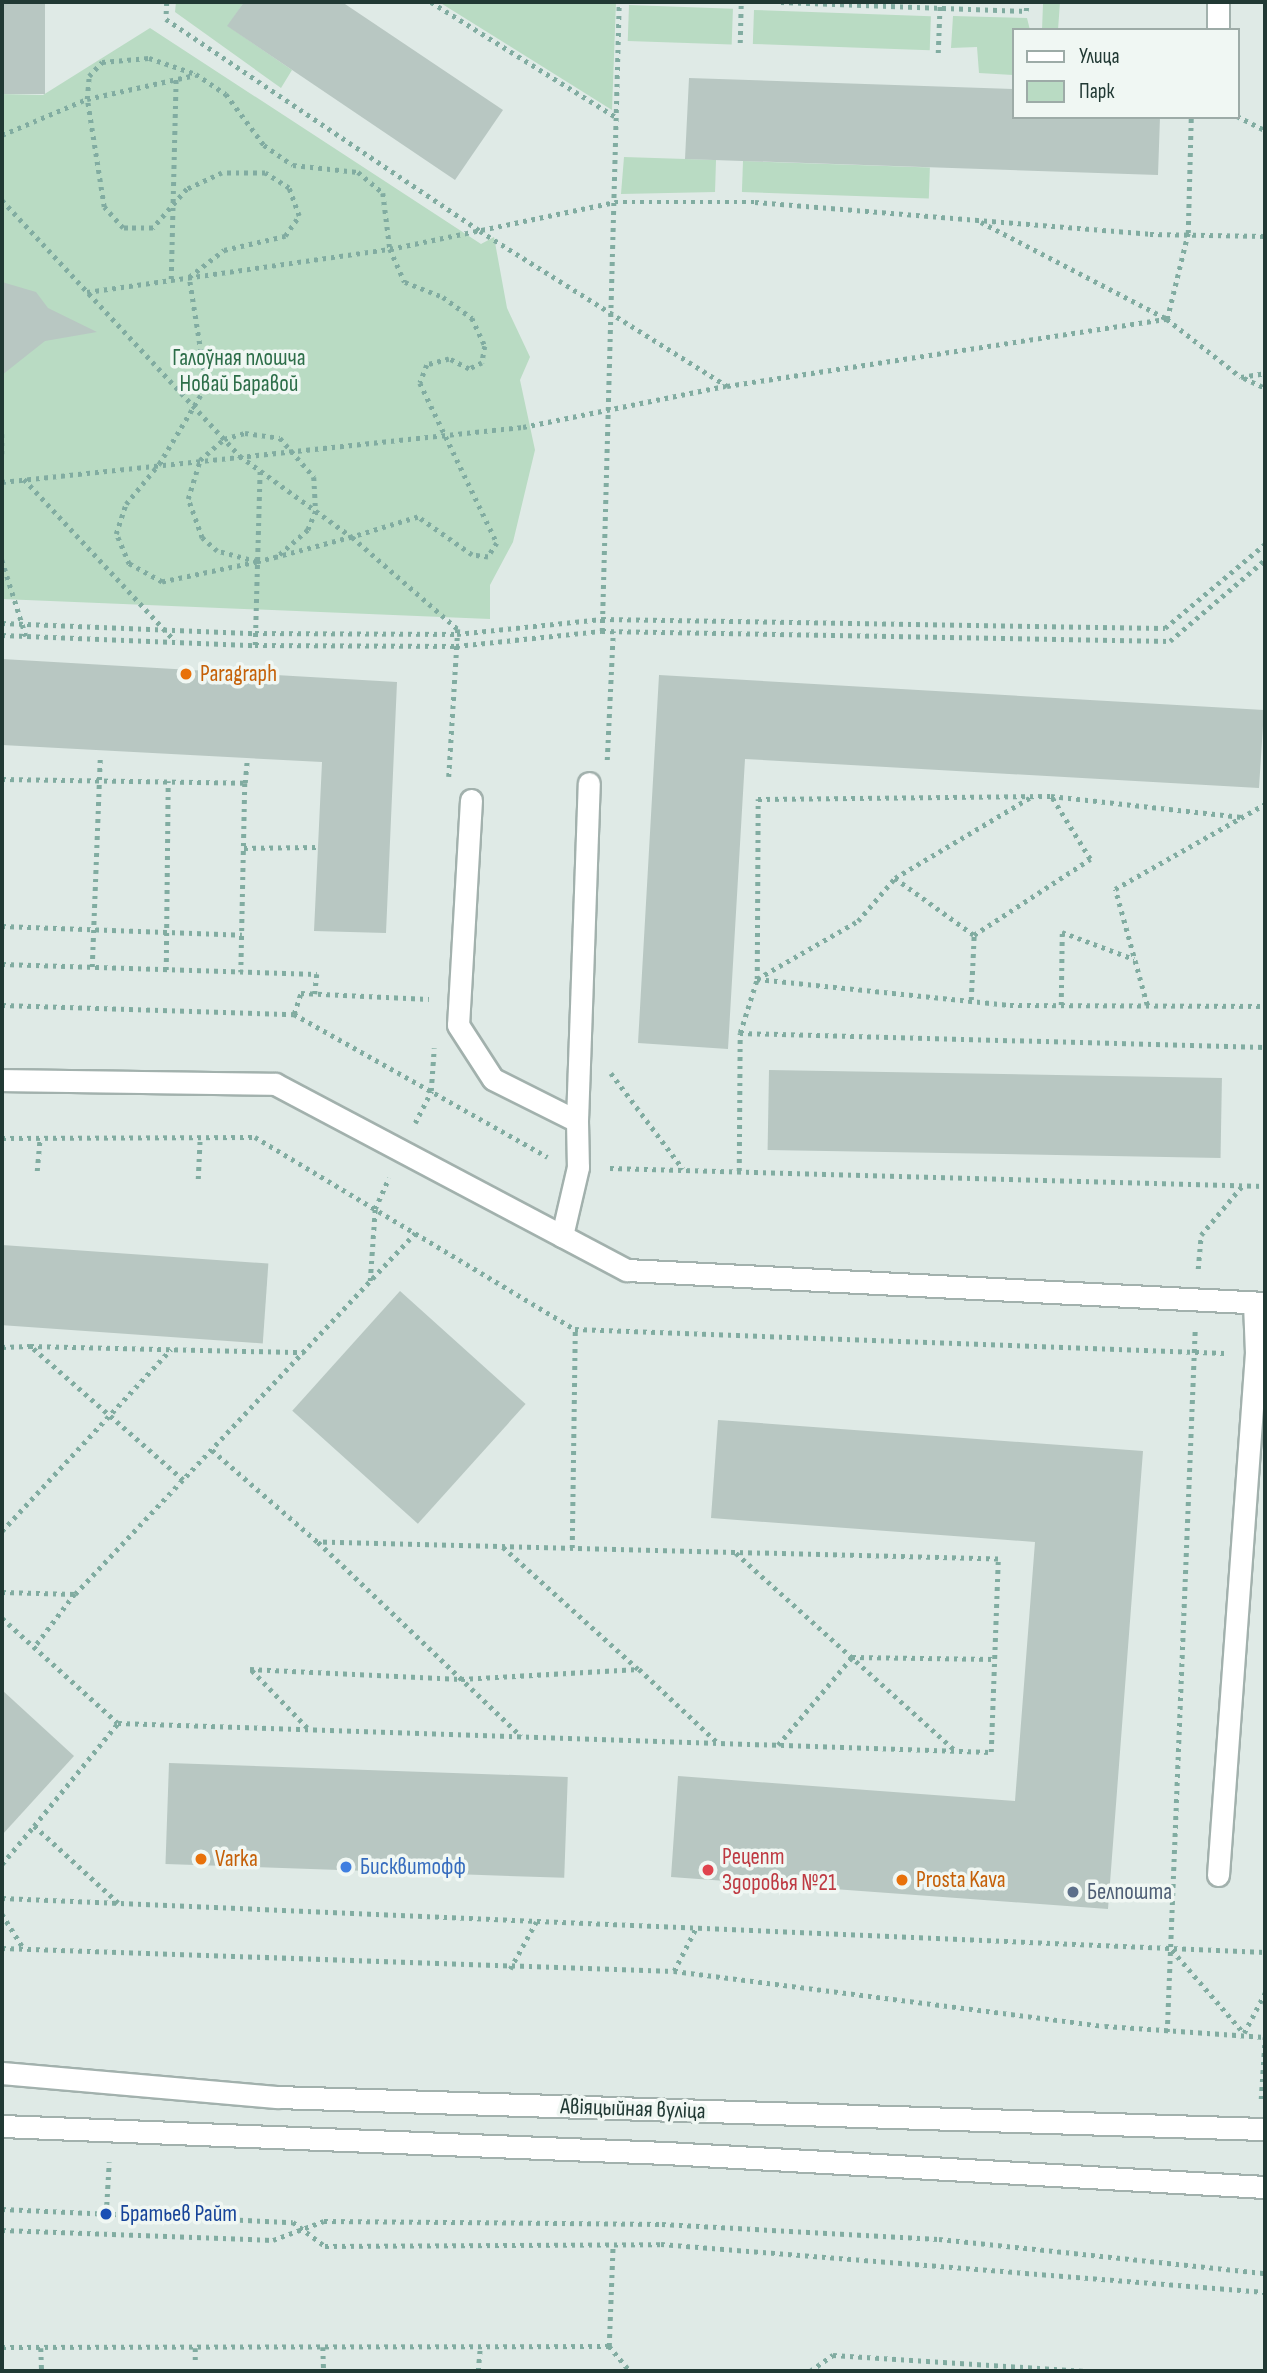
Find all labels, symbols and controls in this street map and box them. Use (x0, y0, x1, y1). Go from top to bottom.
legend (1012, 28, 1239, 119)
text: Улица (1079, 44, 1120, 69)
text: Парк (1079, 79, 1114, 104)
park label: Галоўная плошча Новай Баравой (172, 344, 306, 398)
place label: Paragraph (200, 660, 277, 688)
marker: Paragraph (178, 666, 194, 682)
place label: Рецепт Здоровья №21 (722, 1843, 836, 1897)
place label: Varka (215, 1845, 258, 1873)
marker: Varka (193, 1851, 209, 1867)
place label: Бисквитофф (360, 1853, 466, 1881)
marker: Бисквитофф (338, 1859, 354, 1875)
marker: Рецепт Здоровья №21 (700, 1862, 716, 1878)
place label: Prosta Kava (916, 1866, 1006, 1894)
marker: Prosta Kava (894, 1872, 910, 1888)
place label: Белпошта (1087, 1878, 1172, 1906)
marker: Белпошта (1065, 1884, 1081, 1900)
street label: Авіяцыйная вуліца (560, 2093, 706, 2125)
place label: Братьев Райт (120, 2200, 237, 2228)
marker: Братьев Райт (98, 2206, 114, 2222)

